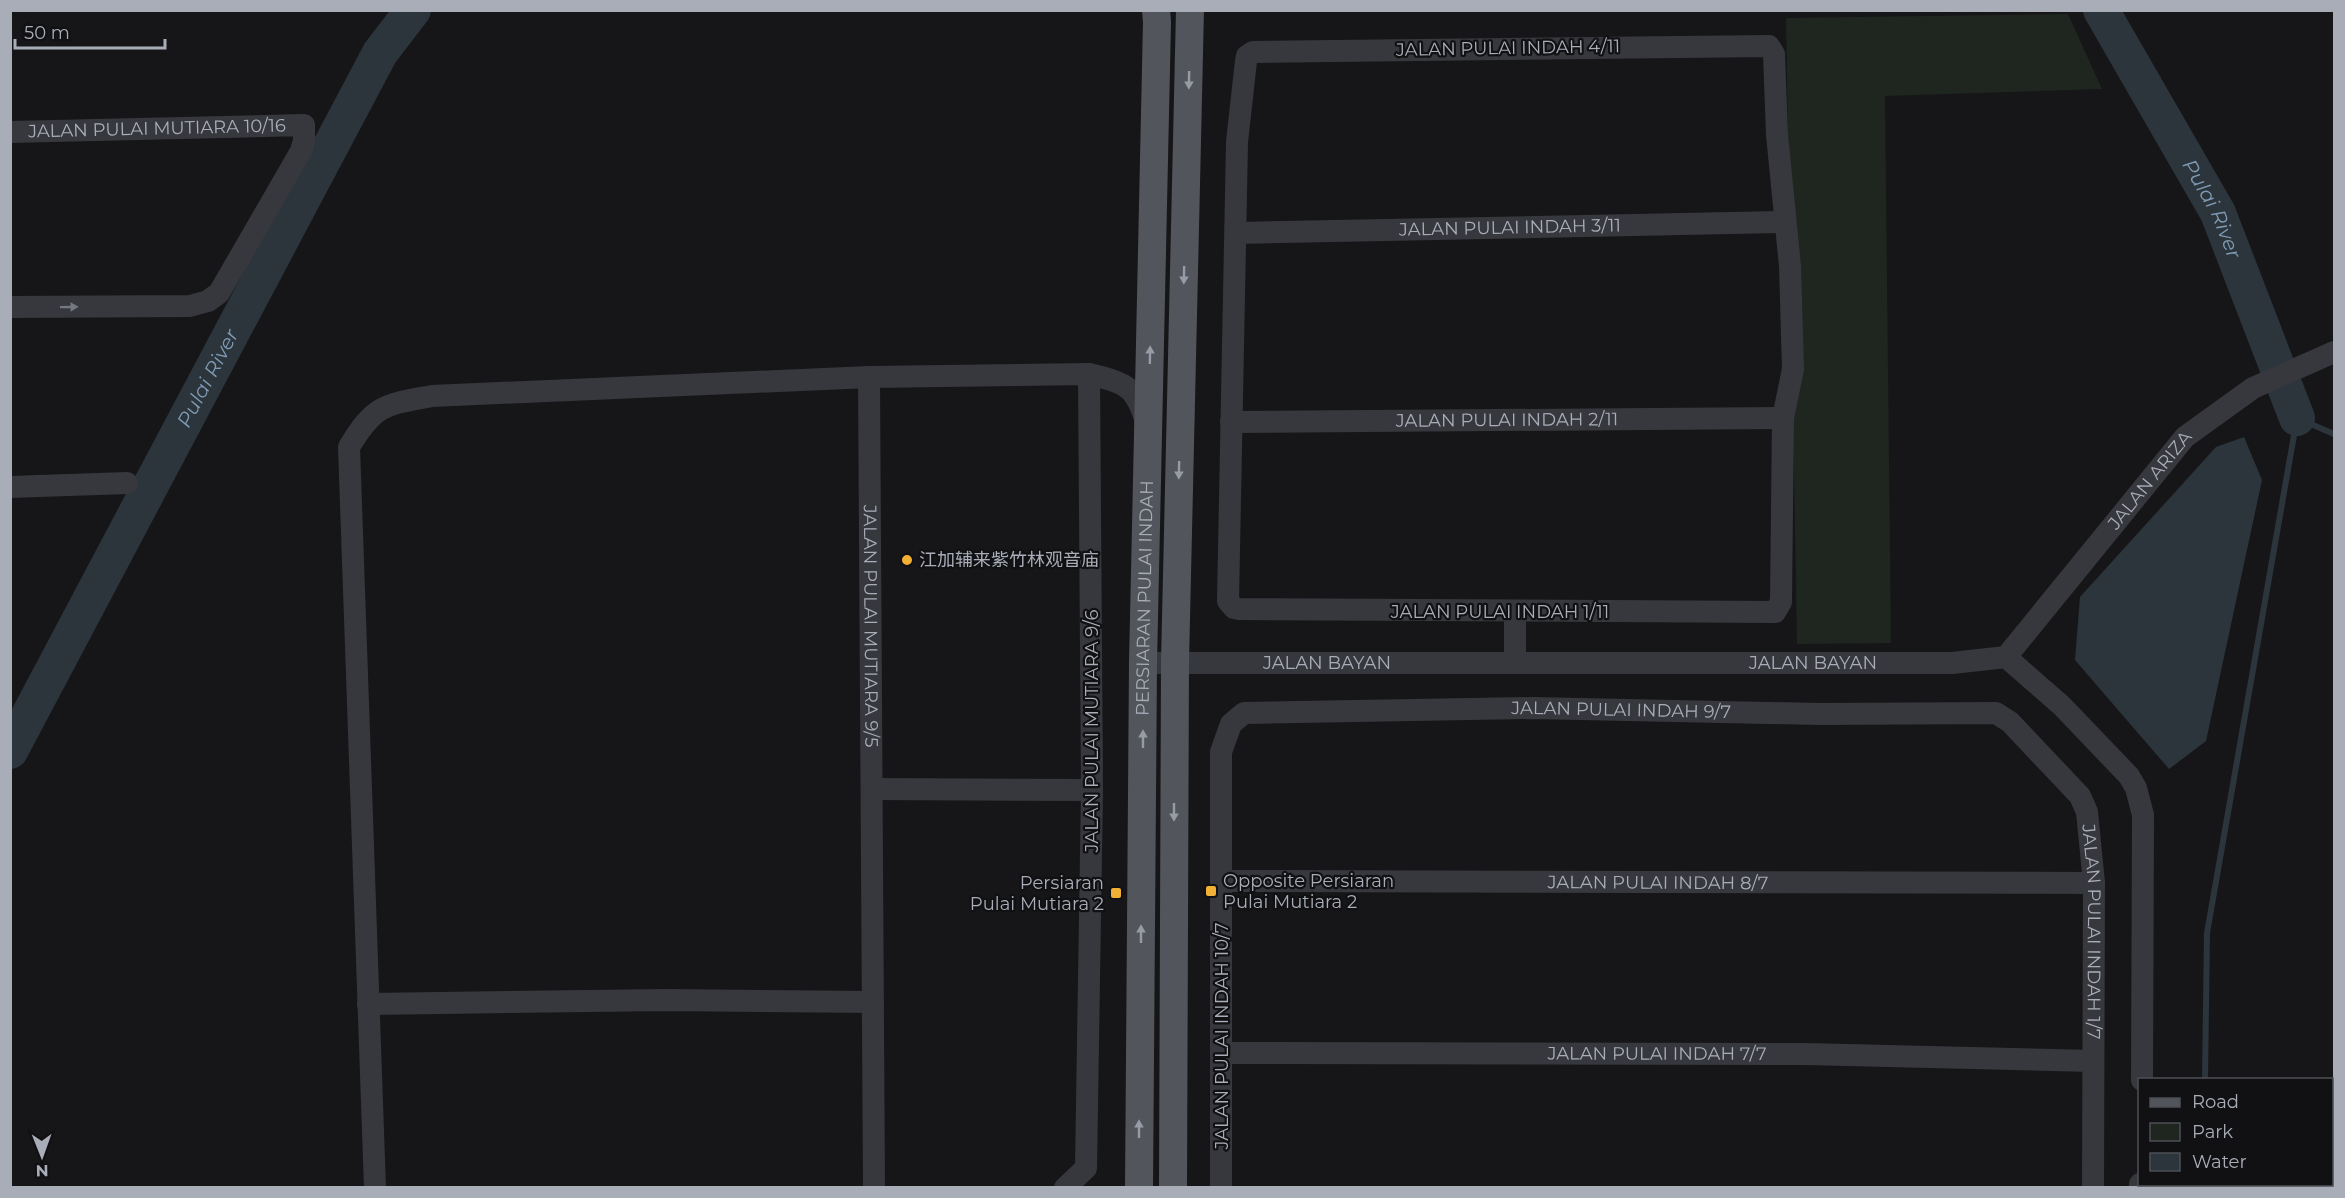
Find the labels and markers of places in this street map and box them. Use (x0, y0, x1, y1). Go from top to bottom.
place label: 江加辅来紫竹林观音庙 (919, 549, 1099, 571)
marker: 江加辅来紫竹林观音庙 (900, 553, 914, 567)
place label: Opposite Persiaran Pulai Mutiara 2 (1223, 870, 1394, 913)
place label: Persiaran Pulai Mutiara 2 (970, 872, 1104, 915)
marker: Opposite Persiaran Pulai Mutiara 2 (1204, 884, 1218, 898)
marker: Persiaran Pulai Mutiara 2 (1109, 886, 1123, 900)

